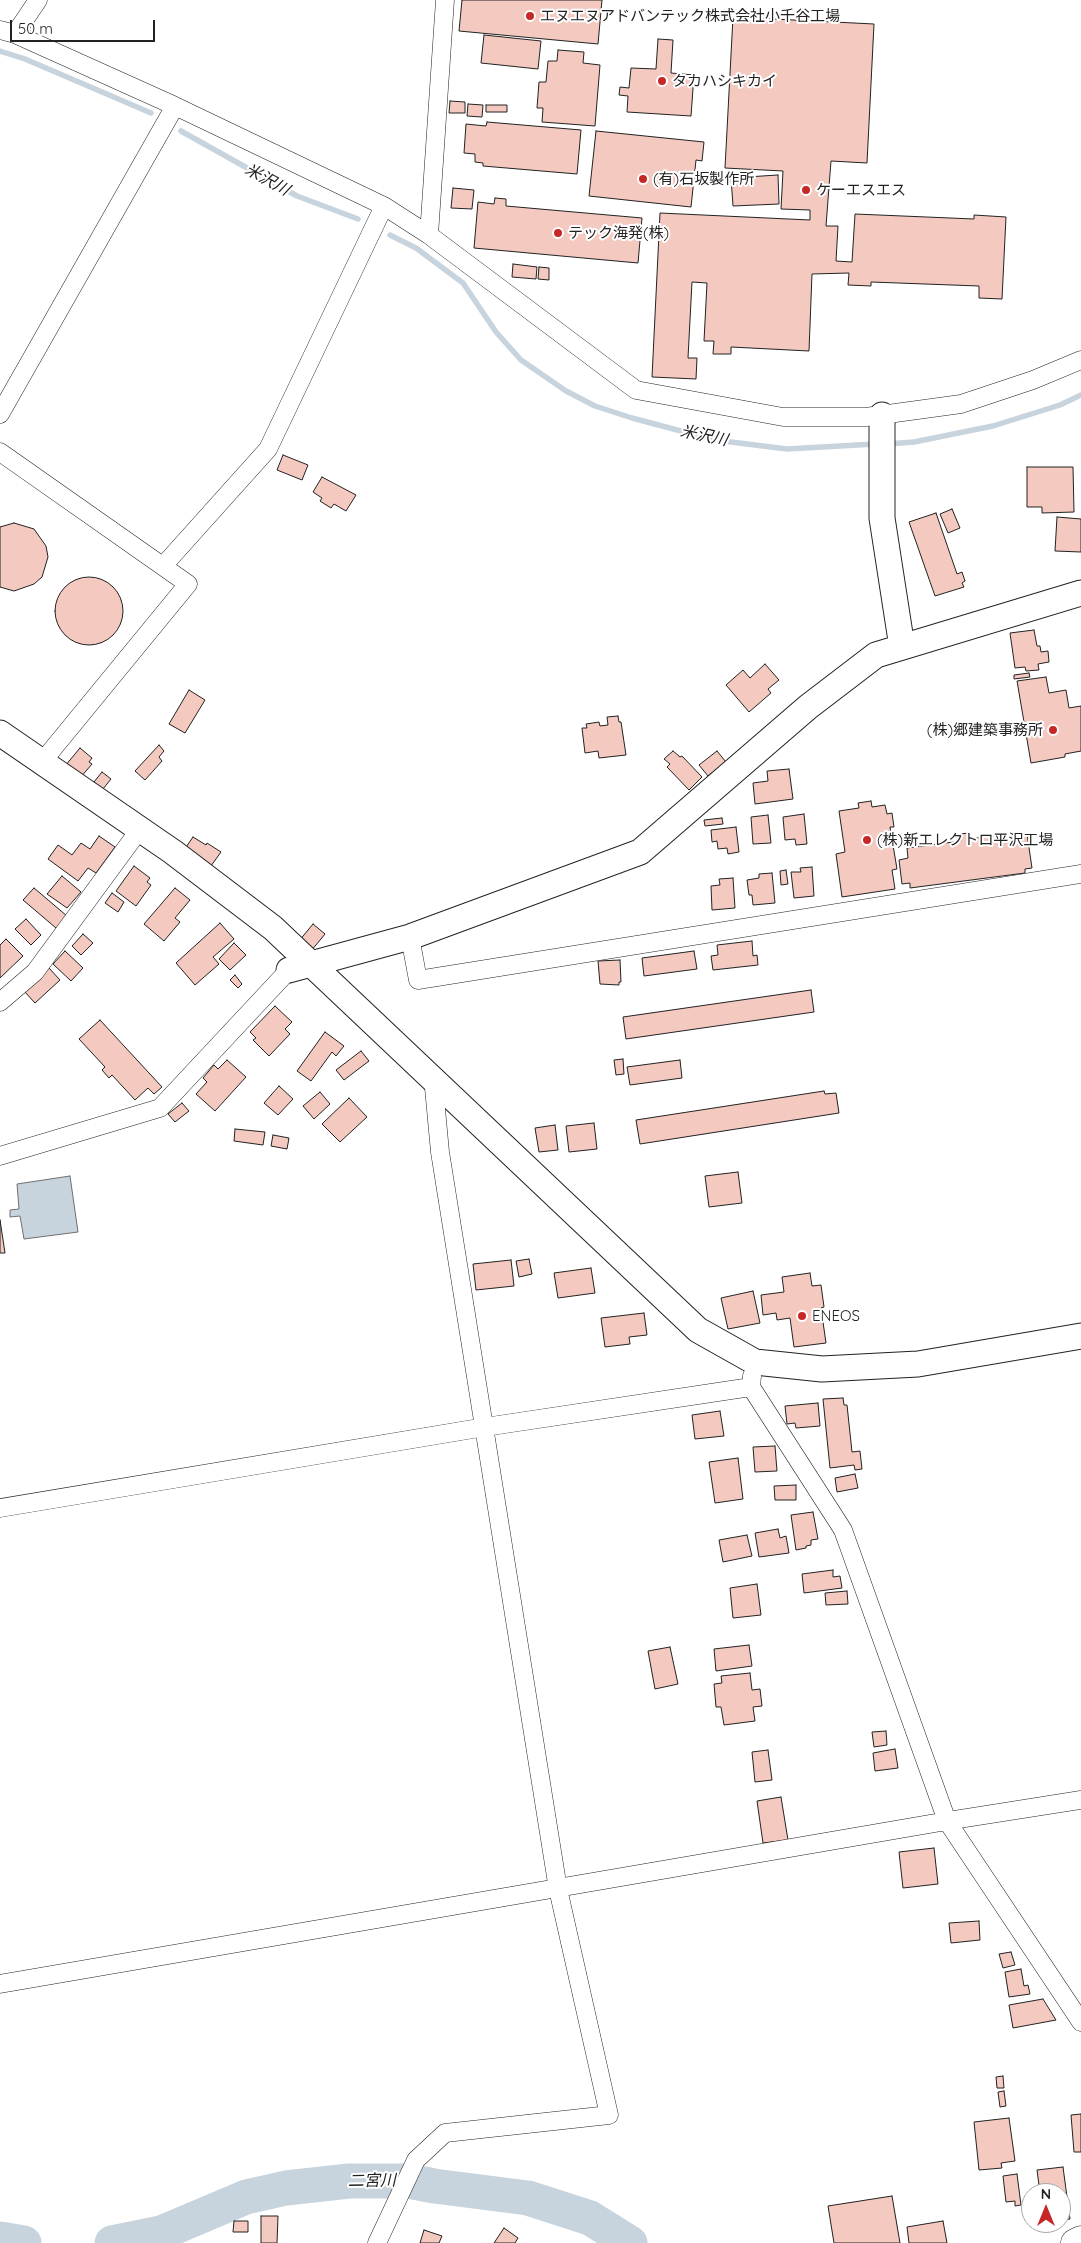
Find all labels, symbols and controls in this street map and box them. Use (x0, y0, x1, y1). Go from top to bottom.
place label: エヌエヌアドバンテック株式会社小千谷工場 (540, 7, 840, 25)
scale bar (12, 10, 158, 42)
marker: エヌエヌアドバンテック株式会社小千谷工場 (524, 10, 536, 22)
text: 50 m (18, 19, 53, 38)
place label: タカハシキカイ (672, 72, 777, 90)
marker: タカハシキカイ (656, 75, 668, 87)
water label: 米沢川 (241, 160, 293, 200)
place label: (有)石坂製作所 (653, 170, 754, 188)
marker: (有)石坂製作所 (637, 173, 649, 185)
place label: ケーエスエス (816, 181, 906, 199)
marker: ケーエスエス (800, 184, 812, 196)
place label: テック海発(株) (568, 224, 669, 242)
marker: テック海発(株) (552, 227, 564, 239)
water label: 米沢川 (679, 422, 729, 450)
place label: (株)郷建築事務所 (927, 721, 1043, 739)
marker: (株)郷建築事務所 (1047, 724, 1059, 736)
place label: (株)新エレクトロ平沢工場 (877, 831, 1053, 849)
marker: (株)新エレクトロ平沢工場 (861, 834, 873, 846)
place label: ENEOS (812, 1307, 860, 1325)
marker: ENEOS (796, 1310, 808, 1322)
water label: 二宮川 (348, 2171, 396, 2191)
north arrow (1021, 2183, 1071, 2233)
text: N (1041, 2185, 1051, 2203)

